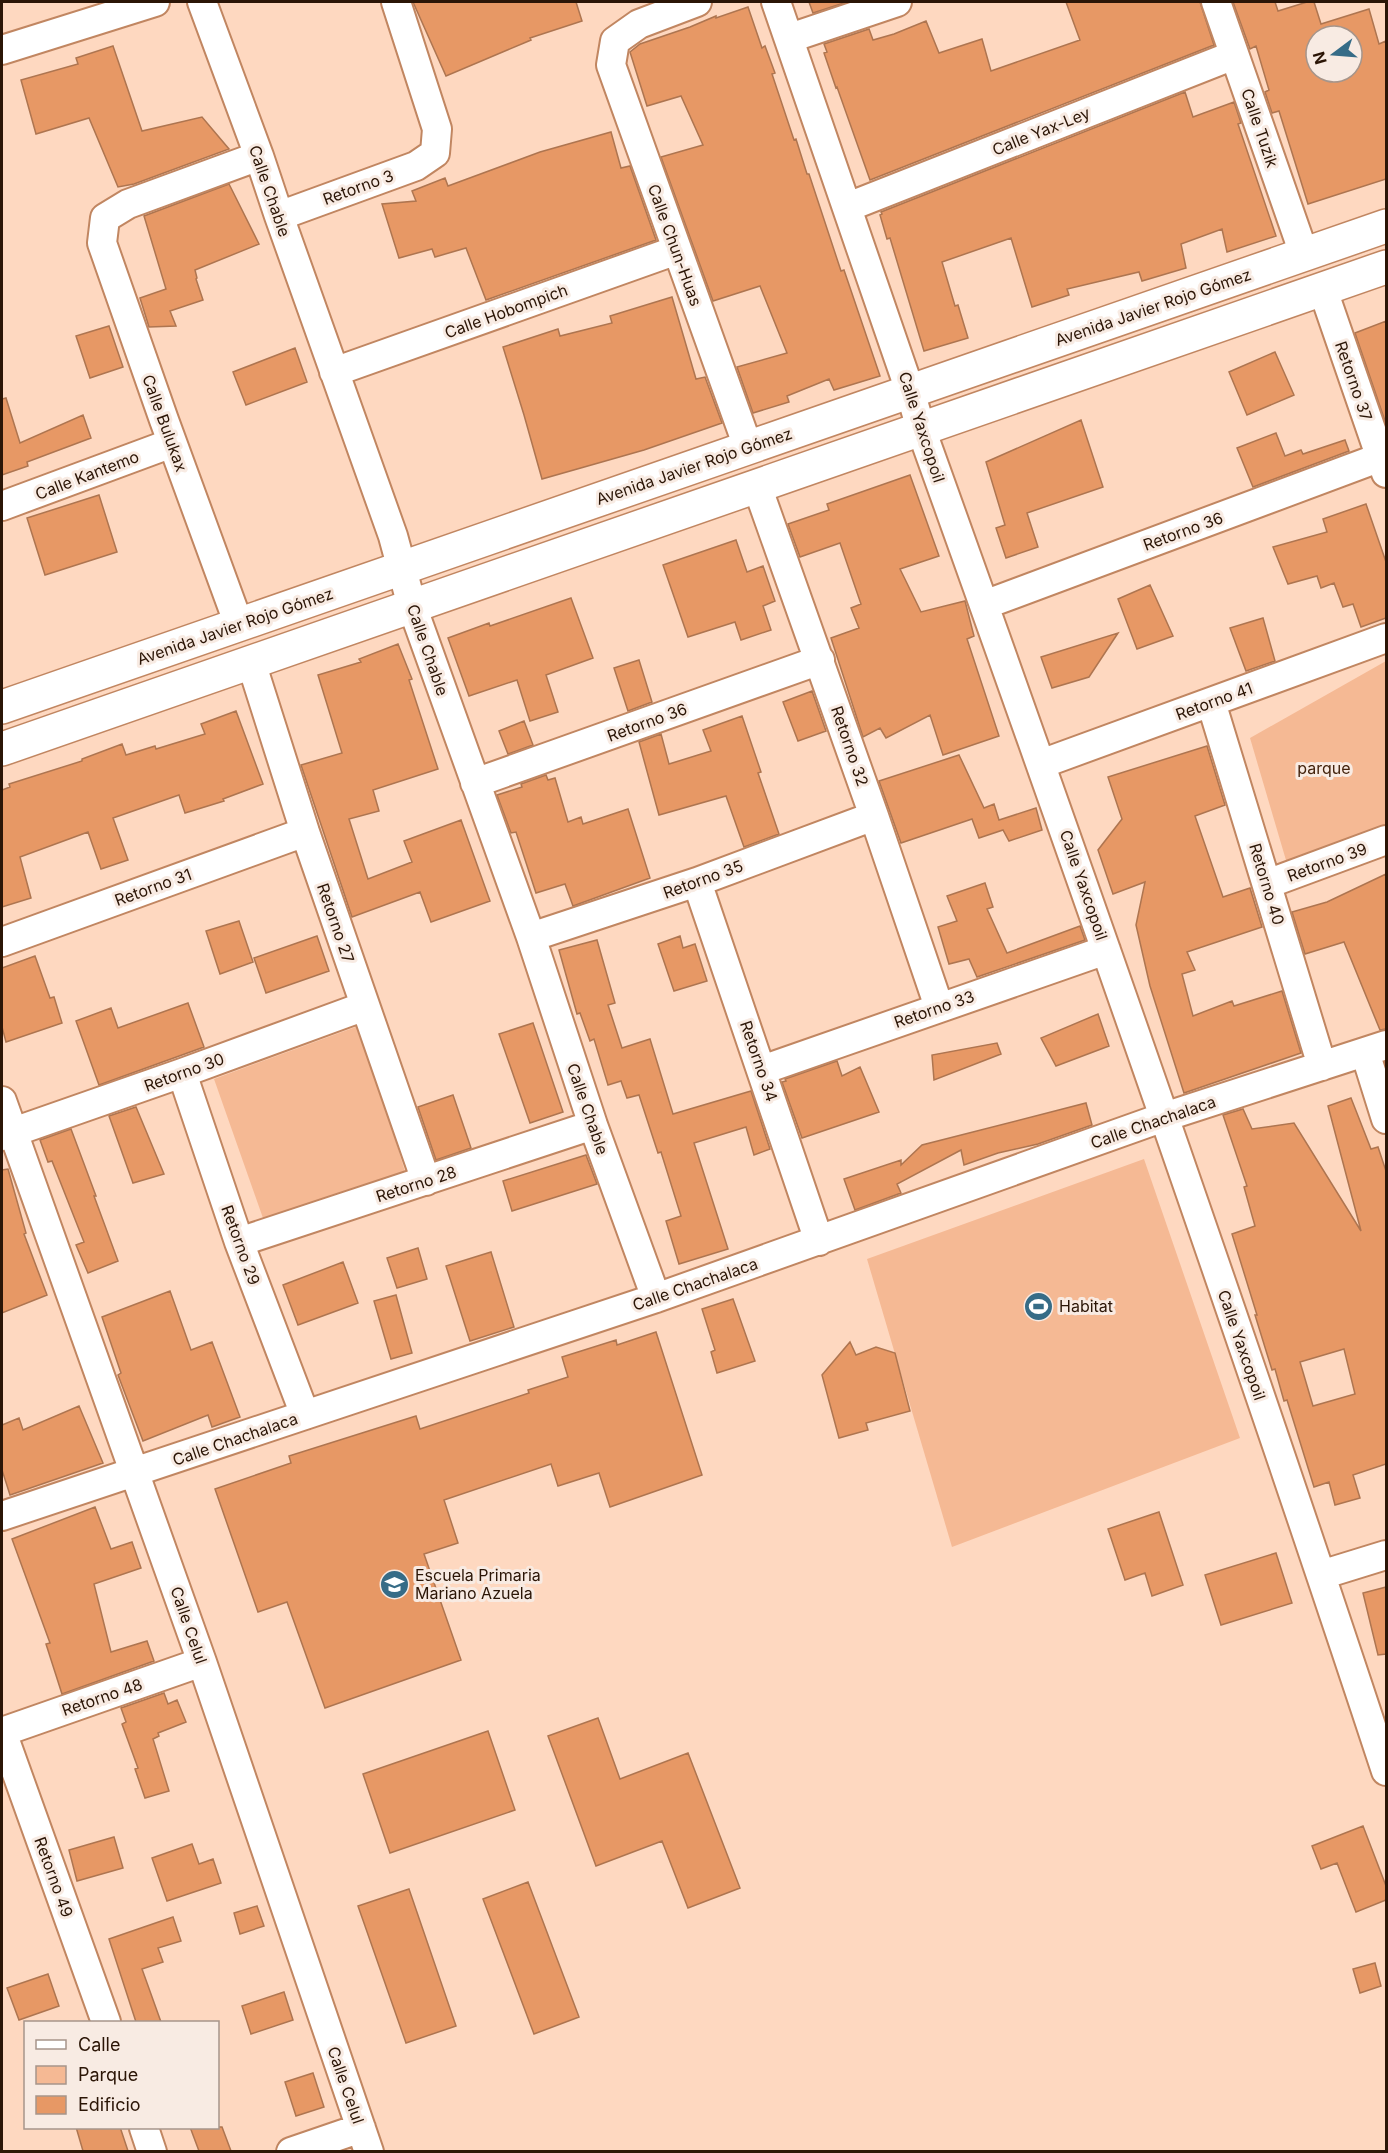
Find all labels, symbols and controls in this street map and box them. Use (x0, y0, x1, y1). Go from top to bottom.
north arrow (1304, 24, 1364, 84)
text: N (1308, 50, 1331, 67)
street label: Calle Tuzik (1237, 86, 1283, 170)
street label: Calle Yax-Ley (989, 102, 1093, 160)
street label: Calle Chable (245, 143, 295, 239)
street label: Retorno 3 (320, 165, 396, 209)
street label: Calle Chun-Huas (644, 181, 706, 309)
street label: Avenida Javier Rojo Gómez (1052, 264, 1254, 350)
street label: Calle Hobompich (442, 279, 570, 343)
street label: Retorno 37 (1331, 339, 1377, 423)
street label: Calle Yaxcopoil (895, 369, 949, 485)
street label: Calle Bulukax (138, 372, 192, 475)
street label: Avenida Javier Rojo Gómez (593, 423, 795, 509)
street label: Calle Kantemo (32, 446, 142, 504)
street label: Retorno 36 (1140, 507, 1226, 555)
street label: Avenida Javier Rojo Gómez (134, 583, 336, 669)
street label: Calle Chable (403, 602, 453, 698)
street label: Retorno 41 (1173, 678, 1255, 724)
street label: Retorno 36 (604, 698, 690, 746)
street label: Retorno 32 (827, 703, 873, 789)
park label: parque (1297, 758, 1351, 778)
street label: Calle Yaxcopoil (1056, 827, 1112, 943)
street label: Retorno 39 (1284, 838, 1370, 886)
street label: Retorno 40 (1245, 841, 1289, 927)
street label: Retorno 35 (660, 855, 746, 903)
street label: Retorno 31 (112, 864, 194, 910)
street label: Retorno 27 (313, 881, 359, 965)
street label: Retorno 33 (891, 986, 977, 1032)
street label: Retorno 34 (736, 1018, 782, 1104)
street label: Retorno 30 (141, 1048, 227, 1096)
street label: Calle Chable (563, 1061, 613, 1157)
street label: Calle Chachalaca (1088, 1091, 1218, 1153)
street label: Retorno 28 (373, 1162, 459, 1206)
street label: Retorno 29 (217, 1202, 265, 1288)
street label: Calle Chachalaca (630, 1253, 760, 1315)
street label: Calle Yaxcopoil (1214, 1287, 1270, 1403)
sports icon: Habitat (1022, 1290, 1054, 1322)
place label: Habitat (1059, 1296, 1113, 1316)
street label: Calle Chachalaca (170, 1408, 300, 1470)
place label: Escuela Primaria Mariano Azuela (415, 1565, 541, 1603)
school or university icon: Escuela Primaria Mariano Azuela (378, 1568, 410, 1600)
street label: Calle Celul (166, 1584, 212, 1666)
street label: Retorno 48 (59, 1674, 145, 1720)
street label: Retorno 49 (30, 1834, 78, 1920)
legend (24, 2021, 219, 2129)
text: Calle (78, 2034, 120, 2055)
street label: Calle Celul (323, 2044, 369, 2126)
text: Parque (78, 2064, 138, 2085)
text: Edificio (78, 2094, 141, 2115)

